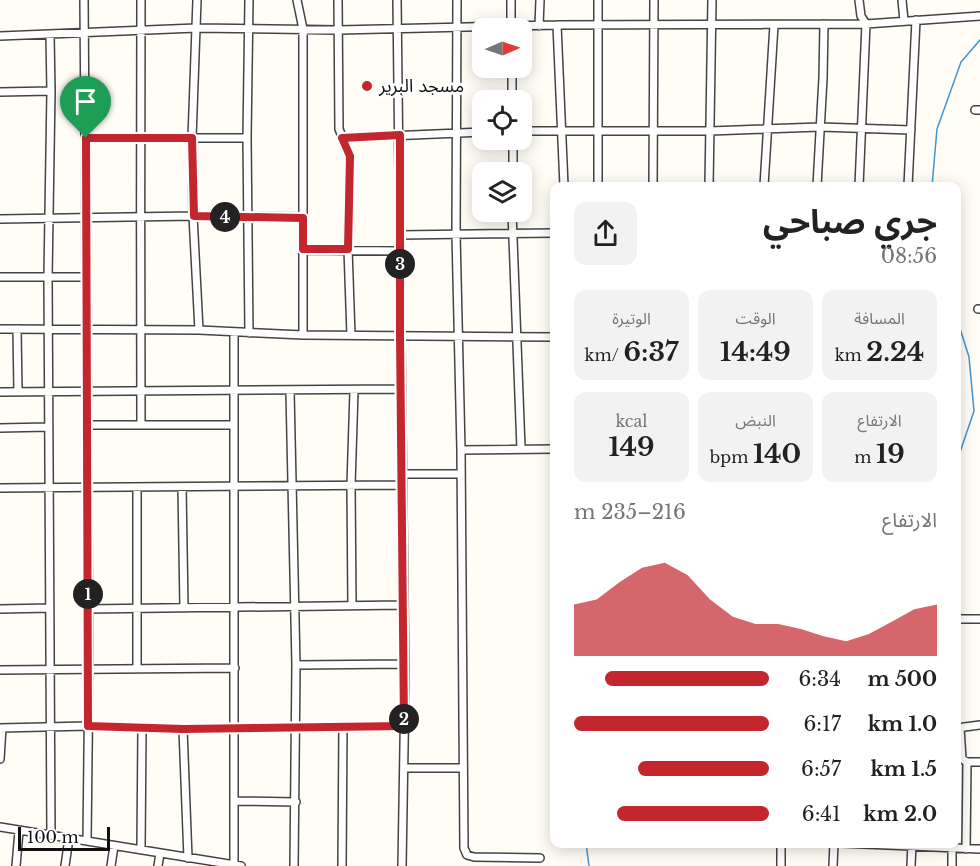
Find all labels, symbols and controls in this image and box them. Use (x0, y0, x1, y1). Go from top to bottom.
north arrow (472, 18, 532, 78)
map controls (472, 18, 532, 222)
place label: مسجد البرير (378, 75, 464, 97)
pin (60, 76, 111, 138)
marker: مسجد البرير (360, 79, 374, 93)
icon: arrive (69, 85, 102, 118)
button: locate (472, 90, 532, 150)
button: layers (472, 162, 532, 222)
text: جري صباحي (763, 201, 937, 242)
pin: 4 (210, 202, 240, 232)
button: share (574, 202, 637, 265)
text: 4 (220, 207, 230, 227)
text: 08:56 (881, 244, 937, 268)
pin: 3 (385, 249, 415, 279)
text: 3 (395, 254, 405, 274)
text: الوتيرة (612, 308, 651, 328)
text: الوقت (735, 308, 776, 328)
text: المسافة (854, 308, 905, 328)
text: 6:37 (624, 336, 678, 368)
text: 14:49 (720, 336, 791, 368)
text: 2.24 (866, 336, 924, 368)
text: /km (585, 345, 624, 365)
text: km (835, 345, 866, 365)
text: النبض (735, 410, 776, 430)
text: الارتفاع (858, 410, 901, 430)
text: kcal (616, 411, 647, 431)
text: 149 (608, 431, 655, 463)
text: 140 (753, 438, 801, 470)
text: 19 (876, 438, 905, 470)
text: bpm (710, 447, 753, 467)
text: m (854, 447, 876, 467)
text: 216–235 m (574, 500, 686, 524)
text: الارتفاع (882, 508, 937, 532)
pin: 1 (73, 579, 103, 609)
text: 1 (85, 584, 91, 604)
text: 6:34 (798, 667, 841, 691)
text: 500 m (867, 667, 937, 691)
pin: 2 (389, 704, 419, 734)
text: 2 (399, 709, 409, 729)
text: 6:17 (803, 712, 841, 736)
text: 1.0 km (868, 712, 937, 736)
text: 6:57 (801, 757, 841, 781)
text: 1.5 km (870, 757, 937, 781)
text: 6:41 (802, 802, 841, 826)
text: 2.0 km (863, 802, 937, 826)
scale bar (18, 824, 110, 852)
text: 100 m (27, 827, 79, 847)

